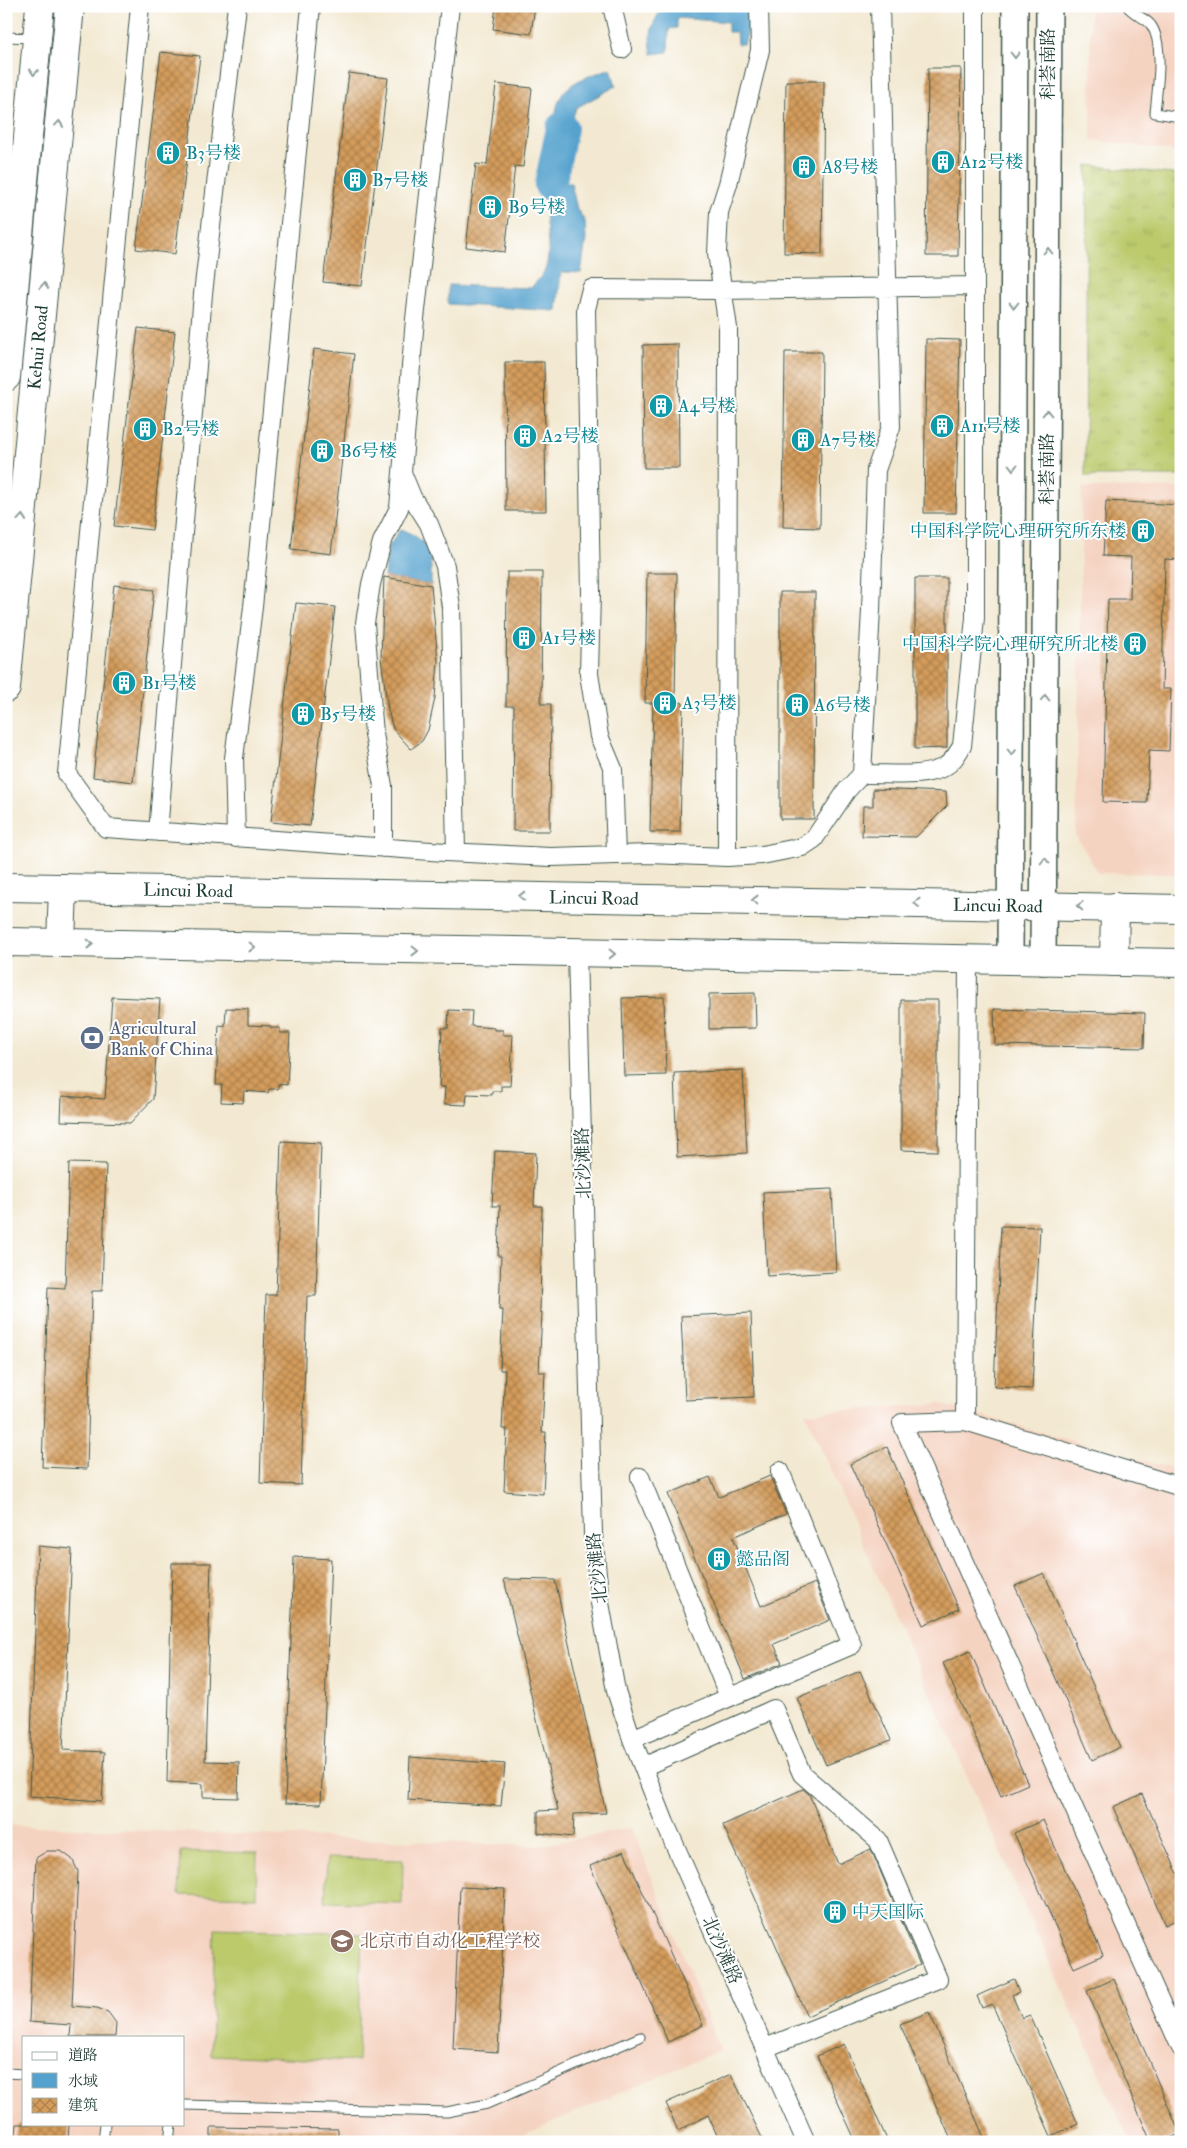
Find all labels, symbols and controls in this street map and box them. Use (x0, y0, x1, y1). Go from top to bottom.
street label: 科荟南路 (1037, 28, 1060, 100)
one-way arrow (1010, 52, 1020, 59)
one-way arrow (29, 69, 40, 77)
one-way arrow (53, 120, 64, 128)
building icon: B3号楼 (155, 140, 181, 166)
place label: B3号楼 (186, 142, 241, 165)
building icon: A12号楼 (930, 149, 956, 175)
place label: A12号楼 (959, 151, 1023, 174)
building icon: A8号楼 (791, 154, 817, 180)
place label: A8号楼 (821, 156, 878, 179)
building icon: B7号楼 (342, 167, 368, 193)
place label: B7号楼 (372, 169, 428, 192)
building icon: B9号楼 (477, 194, 503, 220)
place label: B9号楼 (508, 196, 565, 219)
one-way arrow (1043, 246, 1053, 254)
one-way arrow (38, 282, 49, 290)
one-way arrow (1009, 302, 1019, 309)
street label: Kehui Road (23, 304, 54, 391)
building icon: A4号楼 (648, 393, 674, 419)
place label: A4号楼 (677, 395, 735, 418)
one-way arrow (1042, 409, 1052, 416)
building icon: A11号楼 (929, 413, 955, 439)
place label: A11号楼 (959, 415, 1020, 438)
building icon: B2号楼 (132, 416, 158, 442)
place label: B2号楼 (162, 418, 219, 441)
building icon: A2号楼 (512, 423, 538, 449)
place label: A2号楼 (541, 425, 599, 448)
building icon: A7号楼 (790, 427, 816, 453)
place label: A7号楼 (819, 429, 876, 452)
street label: 科荟南路 (1036, 433, 1059, 505)
building icon: B6号楼 (309, 438, 335, 464)
place label: B6号楼 (340, 440, 397, 463)
one-way arrow (1008, 464, 1018, 472)
one-way arrow (16, 513, 27, 521)
building icon: 中国科学院心理研究所东楼 (1130, 518, 1156, 544)
place label: 中国科学院心理研究所东楼 (910, 520, 1126, 543)
building icon: A1号楼 (511, 625, 537, 651)
place label: A1号楼 (541, 627, 596, 650)
building icon: 中国科学院心理研究所北楼 (1122, 631, 1148, 657)
place label: 中国科学院心理研究所北楼 (902, 633, 1118, 656)
building icon: B1号楼 (111, 670, 137, 696)
place label: B1号楼 (142, 672, 196, 695)
building icon: A3号楼 (652, 690, 678, 716)
place label: A3号楼 (681, 692, 736, 715)
building icon: A6号楼 (784, 692, 810, 718)
place label: A6号楼 (813, 694, 871, 717)
one-way arrow (1040, 694, 1051, 702)
building icon: B5号楼 (290, 701, 316, 727)
place label: B5号楼 (320, 703, 376, 726)
one-way arrow (1007, 749, 1017, 757)
one-way arrow (1040, 856, 1050, 864)
street label: Lincui Road (143, 879, 233, 903)
street label: Lincui Road (549, 886, 639, 911)
one-way arrow (518, 891, 526, 901)
street label: Lincui Road (953, 894, 1043, 918)
one-way arrow (750, 895, 758, 905)
one-way arrow (913, 897, 921, 908)
one-way arrow (1075, 901, 1083, 911)
one-way arrow (86, 939, 94, 949)
one-way arrow (249, 942, 257, 953)
one-way arrow (411, 945, 419, 956)
one-way arrow (609, 949, 617, 960)
place label: Agricultural Bank of China (109, 1017, 214, 1061)
bank icon: Agricultural Bank of China (79, 1025, 105, 1051)
street label: 北沙滩路 (571, 1127, 596, 1199)
street label: 北沙滩路 (582, 1531, 613, 1605)
building icon: 懿品阁 (706, 1546, 732, 1572)
place label: 懿品阁 (736, 1548, 790, 1571)
building icon: 中天国际 (822, 1899, 848, 1925)
place label: 中天国际 (852, 1901, 924, 1924)
street label: 北沙滩路 (696, 1913, 747, 1988)
school or university icon: 北京市自动化工程学校 (329, 1928, 355, 1954)
place label: 北京市自动化工程学校 (360, 1930, 540, 1953)
legend (22, 2036, 185, 2126)
text: 道路 (68, 2046, 98, 2065)
text: 水域 (68, 2072, 98, 2091)
text: 建筑 (68, 2096, 98, 2115)

